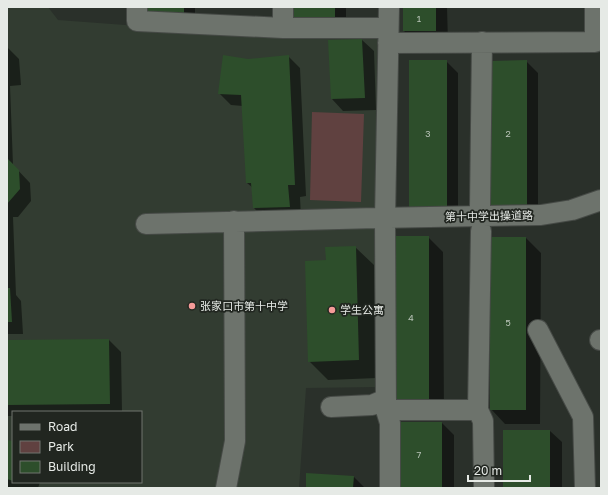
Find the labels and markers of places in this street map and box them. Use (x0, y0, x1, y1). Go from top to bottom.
place label: 张家口市第十中学 (200, 299, 288, 312)
marker: 张家口市第十中学 (187, 301, 197, 311)
place label: 学生公寓 (340, 303, 384, 316)
marker: 学生公寓 (327, 305, 337, 315)

